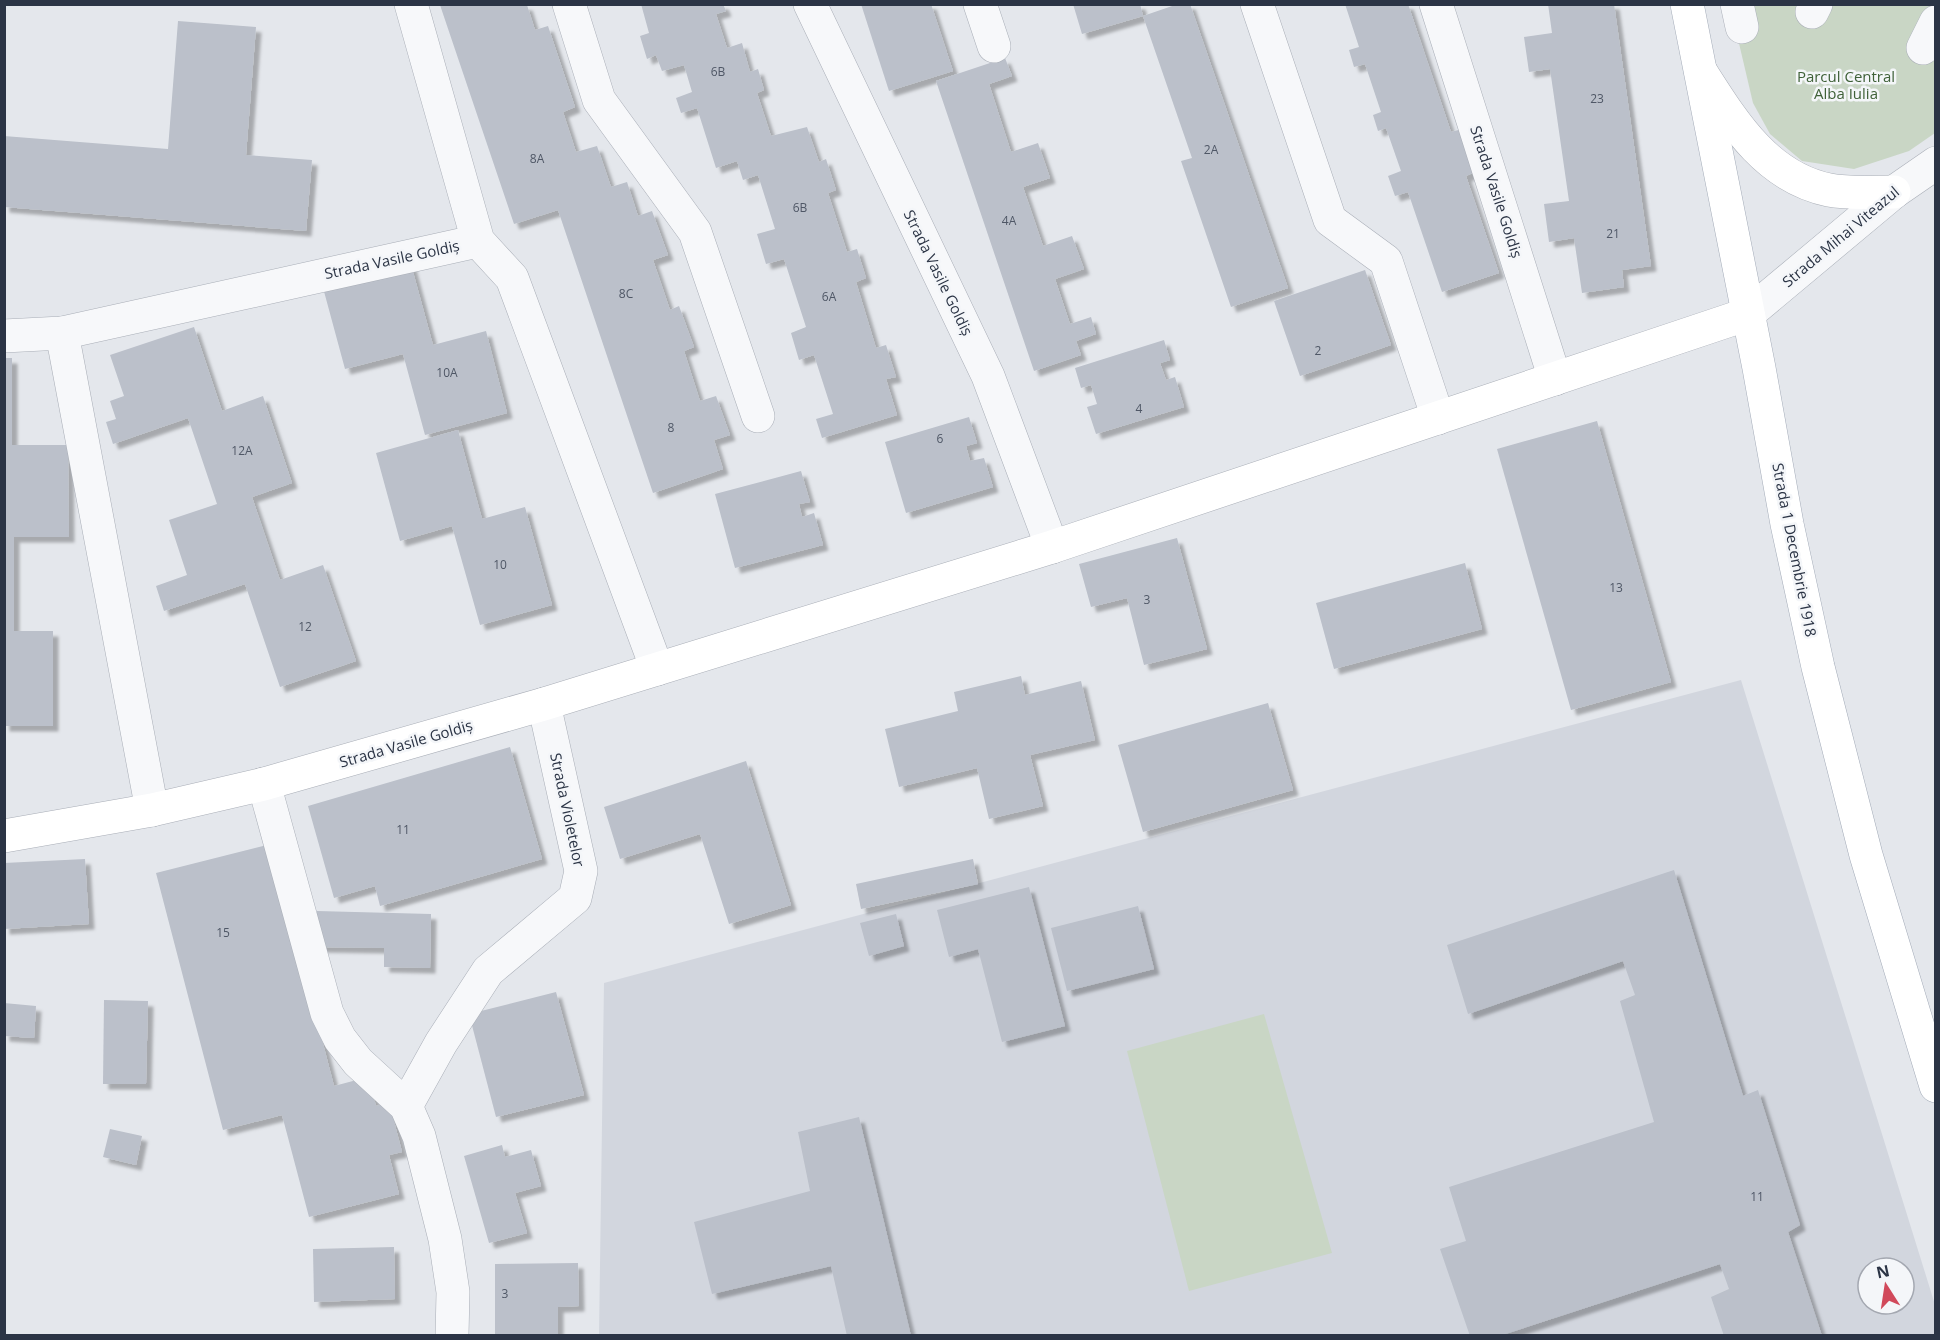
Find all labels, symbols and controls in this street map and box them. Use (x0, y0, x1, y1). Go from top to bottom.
house number: 6B (711, 63, 726, 80)
park label: Parcul Central Alba Iulia (1797, 66, 1895, 103)
house number: 23 (1590, 90, 1604, 107)
street label: Strada Vasile Goldiș (1466, 123, 1528, 260)
house number: 2A (1204, 141, 1219, 158)
house number: 8A (530, 150, 545, 167)
street label: Strada Mihai Viteazul (1778, 181, 1903, 291)
house number: 6B (793, 199, 808, 216)
street label: Strada Vasile Goldiș (900, 206, 978, 339)
house number: 4A (1002, 212, 1017, 229)
house number: 21 (1606, 225, 1620, 242)
street label: Strada Vasile Goldiș (322, 235, 461, 283)
house number: 8C (619, 285, 634, 302)
house number: 6A (822, 288, 837, 305)
house number: 2 (1315, 342, 1322, 359)
house number: 10A (436, 364, 458, 381)
house number: 4 (1136, 400, 1143, 417)
house number: 8 (668, 419, 675, 436)
house number: 6 (937, 430, 944, 447)
house number: 12A (231, 442, 253, 459)
street label: Strada 1 Decembrie 1918 (1768, 461, 1822, 638)
house number: 10 (493, 556, 507, 573)
house number: 13 (1609, 579, 1623, 596)
house number: 3 (1144, 591, 1151, 608)
house number: 12 (298, 618, 312, 635)
street label: Strada Vasile Goldiș (337, 714, 475, 772)
street label: Strada Violetelor (546, 751, 590, 869)
house number: 11 (396, 821, 410, 838)
house number: 15 (216, 924, 230, 941)
house number: 11 (1750, 1188, 1764, 1205)
north arrow (1856, 1256, 1916, 1316)
text: N (1874, 1259, 1892, 1283)
house number: 3 (502, 1285, 509, 1302)

